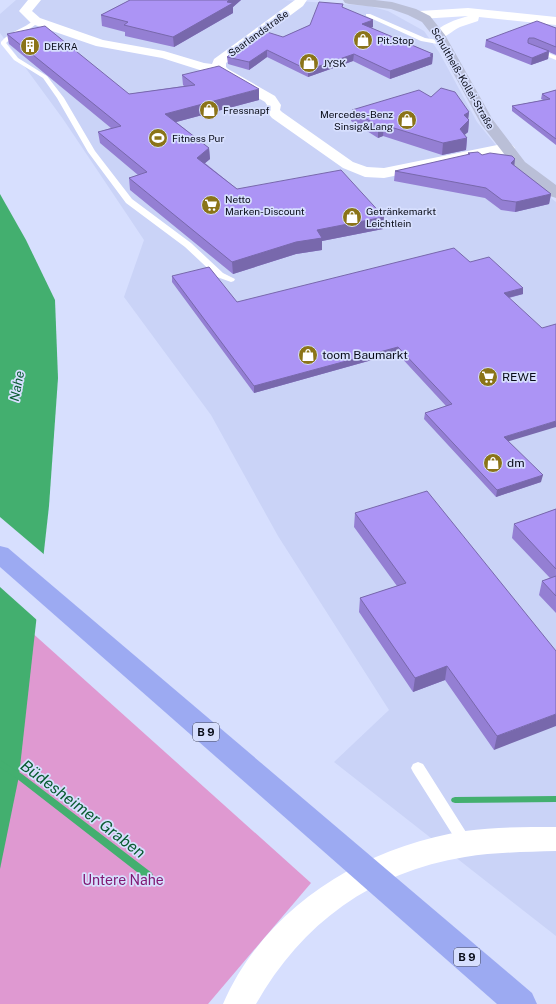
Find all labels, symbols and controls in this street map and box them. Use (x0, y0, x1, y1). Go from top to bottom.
street label: Saarlandstraße (226, 7, 291, 59)
street label: Schultheiß-Kollei-Straße (429, 25, 497, 131)
shop icon: Pit.Stop (352, 29, 374, 51)
place label: Pit.Stop (377, 34, 414, 46)
building icon: DEKRA (19, 35, 41, 57)
place label: DEKRA (44, 40, 78, 52)
shop icon: JYSK (298, 52, 320, 74)
place label: JYSK (323, 57, 346, 69)
shop icon: Fressnapf (198, 99, 220, 121)
place label: Fressnapf (223, 104, 270, 116)
place label: Mercedes-Benz Sinsig&Lang (320, 108, 393, 132)
shop icon: Mercedes-Benz Sinsig&Lang (396, 109, 418, 131)
sports icon: Fitness Pur (147, 127, 169, 149)
place label: Fitness Pur (172, 132, 224, 144)
place label: Netto Marken-Discount (225, 193, 305, 217)
supermarket icon: Netto Marken-Discount (200, 194, 222, 216)
place label: Getränkemarkt Leichtlein (366, 205, 436, 229)
shop icon: Getränkemarkt Leichtlein (341, 206, 363, 228)
shop icon: toom Baumarkt (297, 344, 319, 366)
place label: toom Baumarkt (322, 348, 408, 362)
supermarket icon: REWE (477, 366, 499, 388)
water label: Nahe (7, 369, 27, 403)
place label: REWE (502, 370, 537, 384)
shop icon: dm (482, 452, 504, 474)
place label: dm (507, 456, 525, 470)
road number: B 9 (193, 723, 219, 741)
water label: Büdesheimer Graben (17, 756, 149, 862)
park label: Untere Nahe (82, 872, 164, 888)
road number: B 9 (454, 948, 480, 966)

